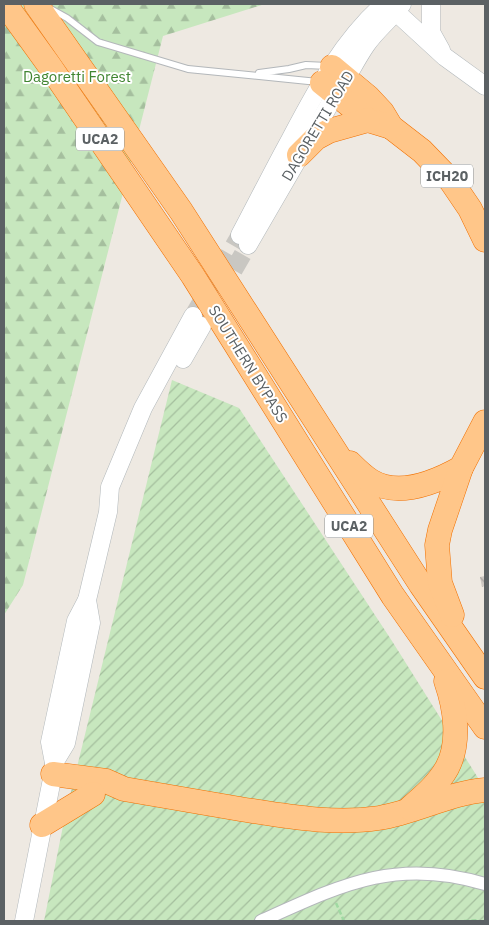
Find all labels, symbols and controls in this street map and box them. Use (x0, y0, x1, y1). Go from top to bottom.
park label: Dagoretti Forest (23, 67, 131, 86)
street label: DAGORETTI ROAD (277, 67, 358, 184)
road number: UCA2 (76, 128, 124, 150)
road number: ICH20 (421, 165, 473, 188)
street label: SOUTHERN BYPASS (205, 302, 292, 426)
road number: UCA2 (325, 514, 373, 538)

